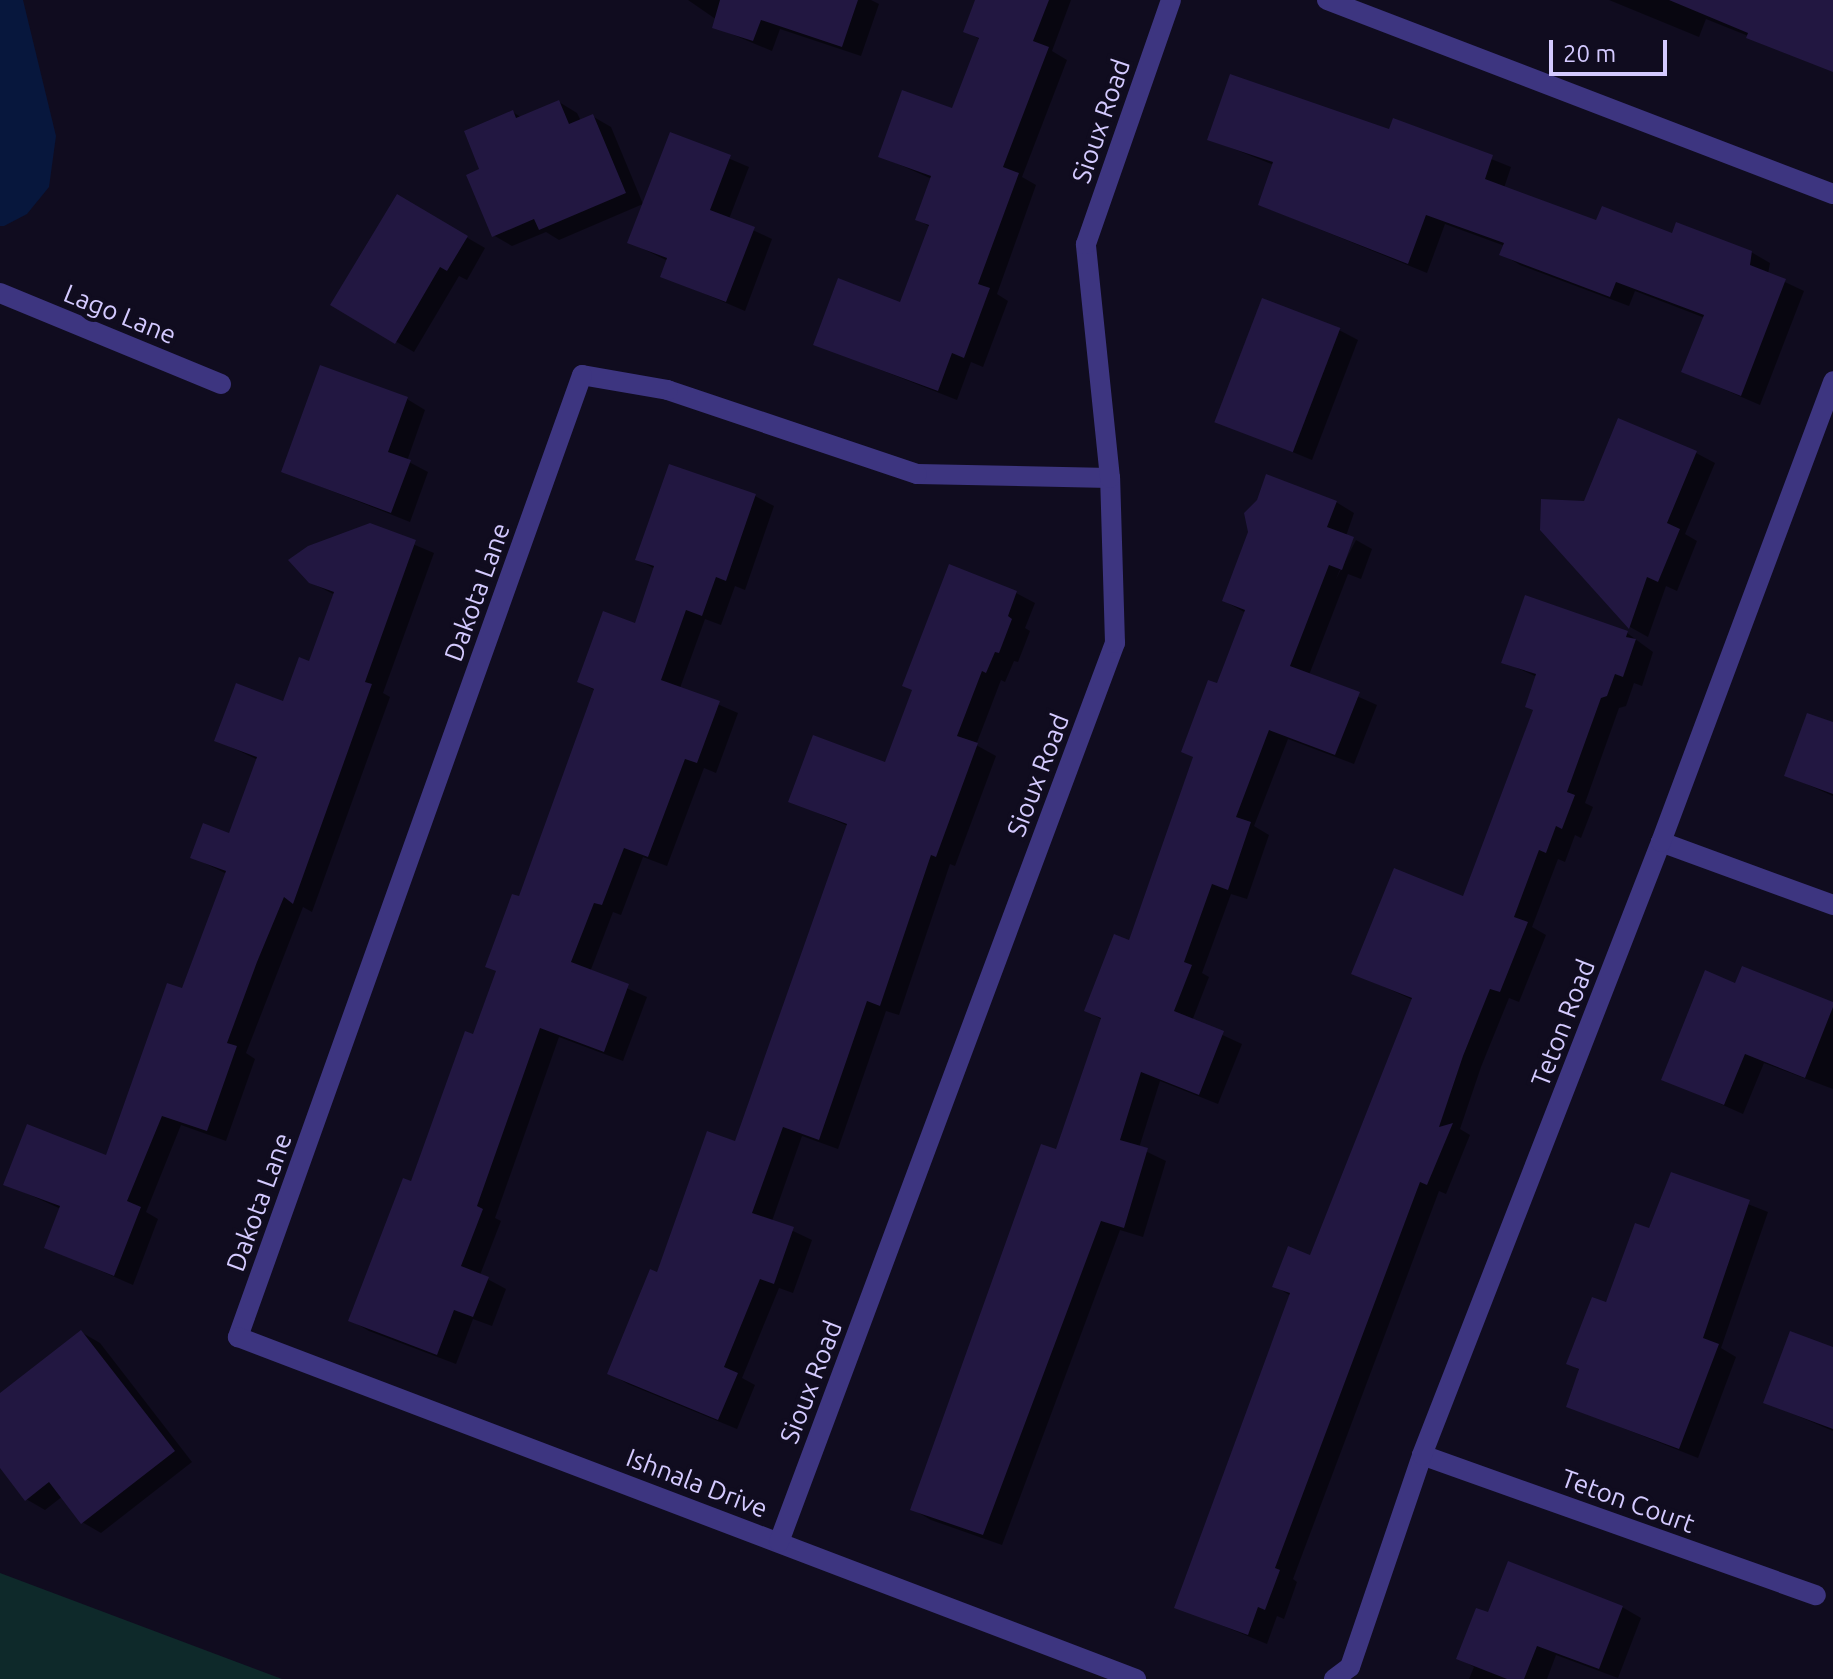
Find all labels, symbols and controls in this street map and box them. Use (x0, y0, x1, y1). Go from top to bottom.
scale bar (1553, 24, 1671, 74)
text: 20 m (1563, 40, 1616, 67)
street label: Sioux Road (1065, 55, 1137, 187)
street label: Lago Lane (59, 277, 181, 351)
street label: Dakota Lane (438, 519, 516, 665)
street label: Sioux Road (1000, 709, 1076, 841)
street label: Teton Road (1524, 955, 1602, 1091)
street label: Dakota Lane (220, 1129, 298, 1275)
street label: Sioux Road (773, 1316, 849, 1448)
street label: Ishnala Drive (622, 1442, 772, 1524)
street label: Teton Court (1557, 1462, 1699, 1540)

